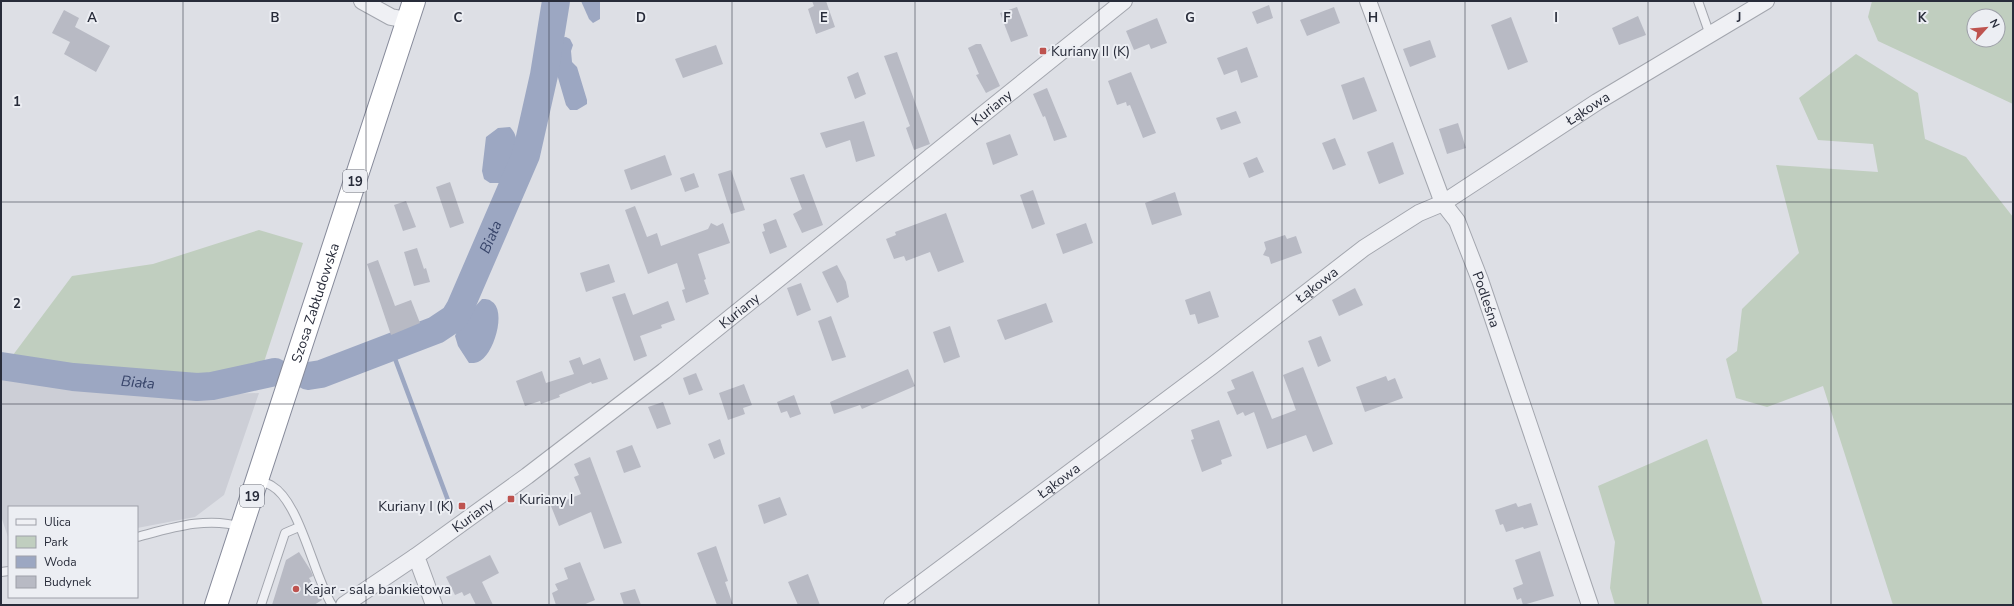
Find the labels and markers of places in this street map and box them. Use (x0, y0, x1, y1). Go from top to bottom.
place label: Kuriany II (K) (1051, 42, 1130, 61)
marker: Kuriany II (K) (1038, 46, 1048, 56)
place label: Kuriany I (519, 490, 573, 509)
marker: Kuriany I (506, 494, 516, 504)
place label: Kuriany I (K) (378, 497, 454, 516)
marker: Kuriany I (K) (457, 501, 467, 511)
place label: Kajar - sala bankietowa (304, 580, 451, 599)
marker: Kajar - sala bankietowa (291, 584, 301, 594)

